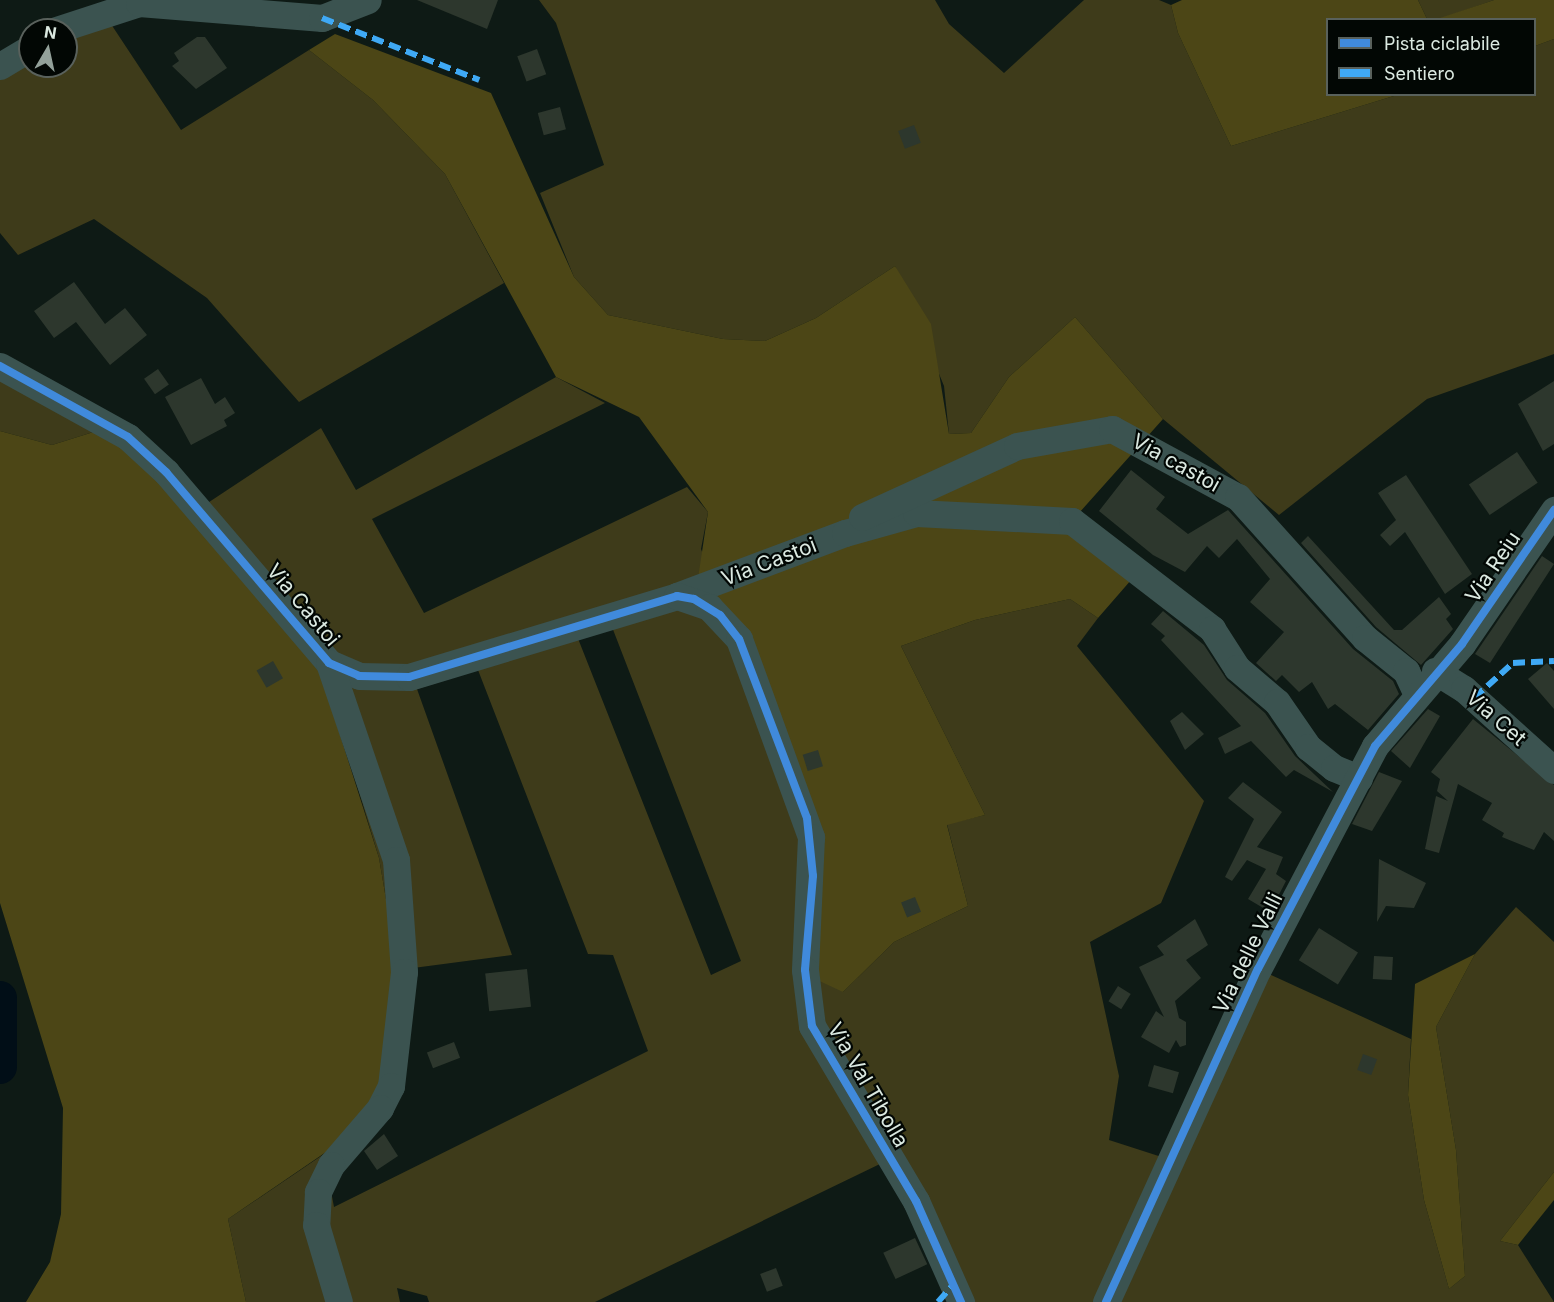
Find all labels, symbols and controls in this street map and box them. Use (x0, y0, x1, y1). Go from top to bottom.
north arrow (18, 18, 78, 78)
legend (1326, 18, 1536, 96)
text: N (43, 21, 58, 43)
text: Pista ciclabile (1384, 33, 1500, 54)
text: Sentiero (1384, 63, 1455, 84)
street label: Via castoi (1128, 429, 1224, 497)
street label: Via Reiu (1460, 527, 1526, 607)
street label: Via Castoi (718, 532, 820, 592)
street label: Via Castoi (261, 559, 345, 651)
street label: Via Cet (1461, 685, 1531, 751)
street label: Via delle Valli (1208, 889, 1288, 1017)
street label: Via Val Tibolla (822, 1018, 914, 1152)

